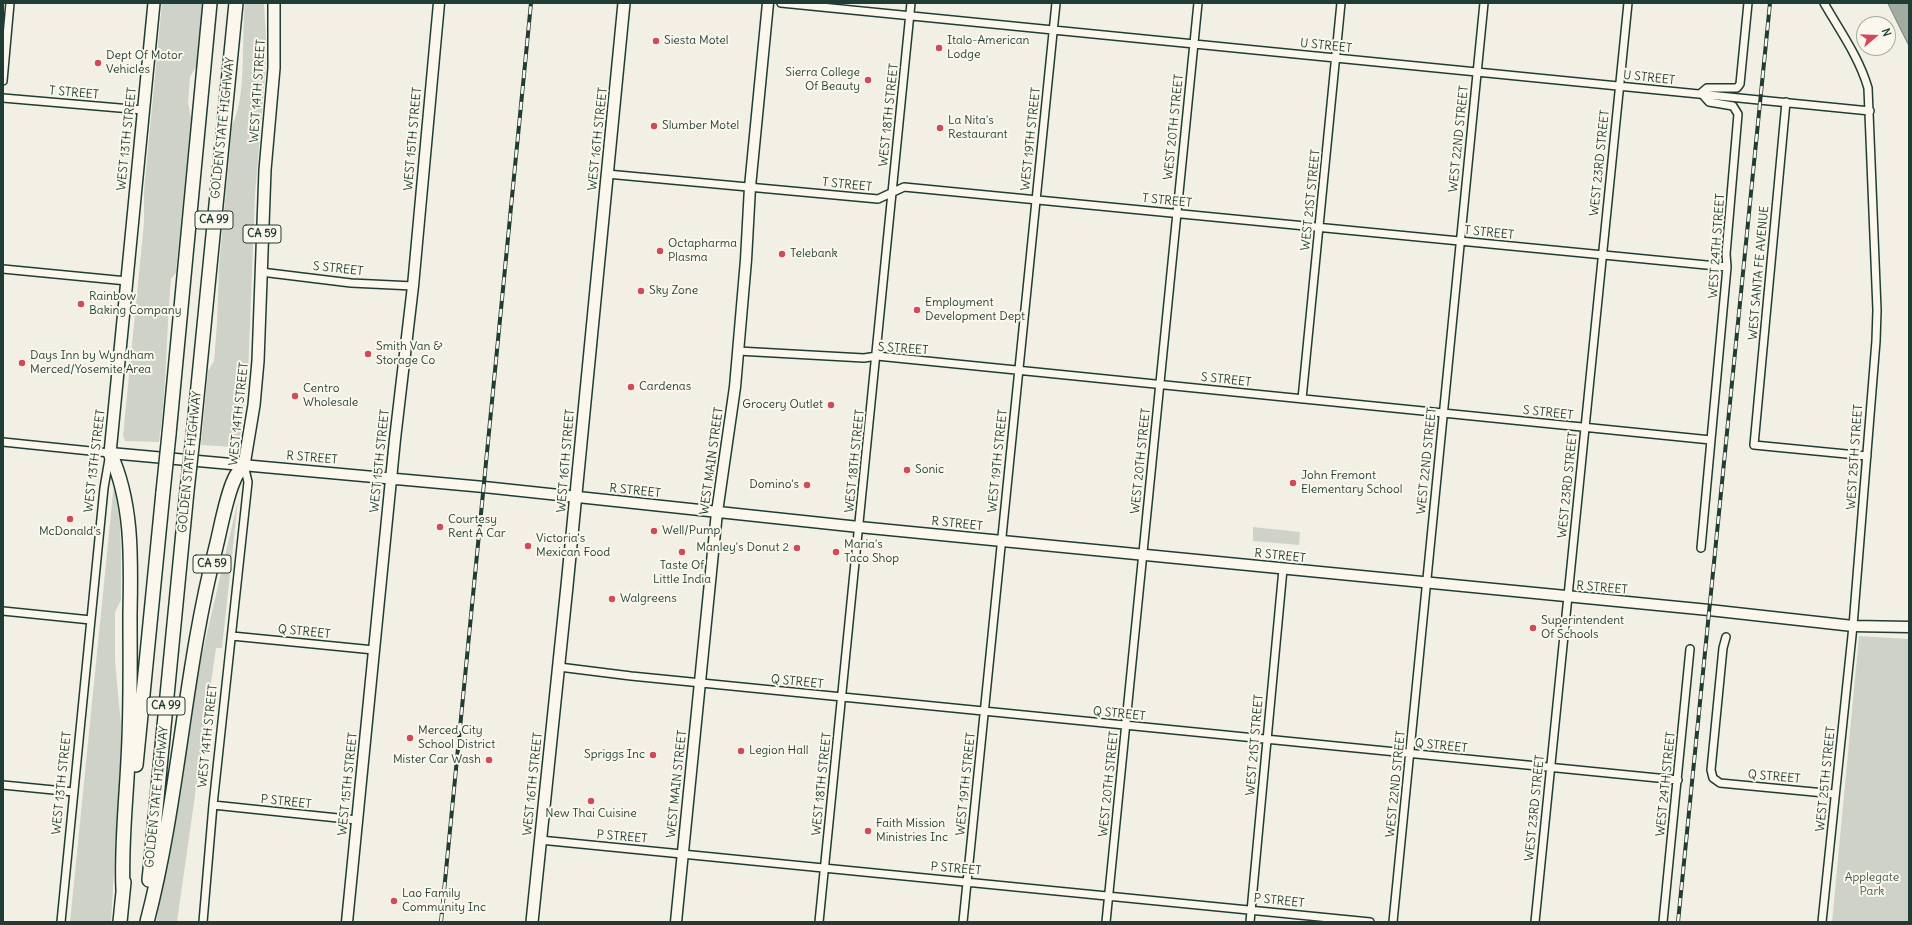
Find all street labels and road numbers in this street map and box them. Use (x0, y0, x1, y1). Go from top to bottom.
street label: U STREET (1299, 36, 1353, 56)
street label: WEST 14TH STREET (247, 39, 269, 143)
street label: GOLDEN STATE HIGHWAY (208, 56, 238, 200)
street label: WEST 18TH STREET (876, 63, 902, 167)
street label: U STREET (1622, 68, 1676, 88)
street label: WEST 20TH STREET (1161, 73, 1187, 181)
street label: T STREET (48, 84, 100, 102)
street label: WEST 22ND STREET (1446, 85, 1472, 193)
street label: WEST 13TH STREET (114, 87, 140, 191)
street label: WEST 15TH STREET (401, 87, 425, 191)
street label: WEST 16TH STREET (585, 87, 611, 191)
street label: WEST 19TH STREET (1018, 87, 1044, 191)
street label: WEST 23RD STREET (1587, 109, 1613, 217)
street label: WEST 21ST STREET (1299, 149, 1323, 251)
street label: T STREET (821, 175, 873, 195)
street label: T STREET (1141, 191, 1193, 211)
street label: WEST 24TH STREET (1706, 193, 1728, 299)
street label: WEST SANTA FE AVENUE (1746, 205, 1772, 341)
road number: CA 99 (195, 211, 233, 229)
street label: T STREET (1463, 223, 1515, 243)
road number: CA 59 (243, 225, 281, 243)
street label: S STREET (312, 259, 364, 279)
street label: S STREET (877, 340, 929, 358)
street label: WEST 14TH STREET (226, 362, 252, 466)
street label: S STREET (1200, 370, 1252, 390)
street label: GOLDEN STATE HIGHWAY (175, 390, 205, 534)
street label: S STREET (1522, 403, 1574, 423)
street label: WEST 25TH STREET (1844, 404, 1866, 510)
street label: WEST MAIN STREET (697, 406, 727, 516)
street label: WEST 20TH STREET (1128, 407, 1154, 515)
street label: WEST 22ND STREET (1414, 407, 1440, 515)
street label: WEST 13TH STREET (82, 409, 108, 513)
street label: WEST 15TH STREET (367, 409, 393, 513)
street label: WEST 16TH STREET (554, 409, 578, 513)
street label: WEST 18TH STREET (842, 409, 868, 513)
street label: WEST 19TH STREET (985, 409, 1011, 513)
street label: WEST 23RD STREET (1555, 431, 1581, 539)
street label: R STREET (286, 449, 338, 467)
street label: R STREET (609, 481, 661, 501)
street label: R STREET (931, 514, 983, 534)
street label: R STREET (1254, 546, 1306, 566)
road number: CA 59 (193, 555, 231, 573)
street label: R STREET (1576, 579, 1628, 597)
street label: Q STREET (277, 622, 331, 642)
street label: Q STREET (770, 672, 824, 692)
street label: WEST 14TH STREET (195, 684, 221, 788)
street label: WEST 21ST STREET (1243, 694, 1267, 796)
road number: CA 99 (147, 697, 185, 715)
street label: Q STREET (1092, 704, 1146, 724)
street label: GOLDEN STATE HIGHWAY (142, 725, 172, 869)
street label: WEST 25TH STREET (1813, 726, 1839, 832)
street label: WEST MAIN STREET (664, 729, 690, 839)
street label: WEST 20TH STREET (1096, 730, 1122, 838)
street label: WEST 22ND STREET (1383, 730, 1409, 838)
street label: WEST 13TH STREET (49, 731, 75, 835)
street label: WEST 24TH STREET (1653, 731, 1679, 837)
street label: WEST 15TH STREET (335, 732, 361, 836)
street label: WEST 16TH STREET (520, 732, 546, 836)
street label: WEST 18TH STREET (809, 732, 835, 836)
street label: WEST 19TH STREET (953, 732, 979, 836)
street label: Q STREET (1414, 736, 1468, 756)
street label: WEST 23RD STREET (1522, 754, 1548, 862)
street label: Q STREET (1747, 768, 1801, 786)
street label: P STREET (260, 792, 312, 812)
street label: P STREET (596, 828, 648, 846)
street label: P STREET (930, 860, 982, 878)
street label: P STREET (1253, 891, 1305, 911)

